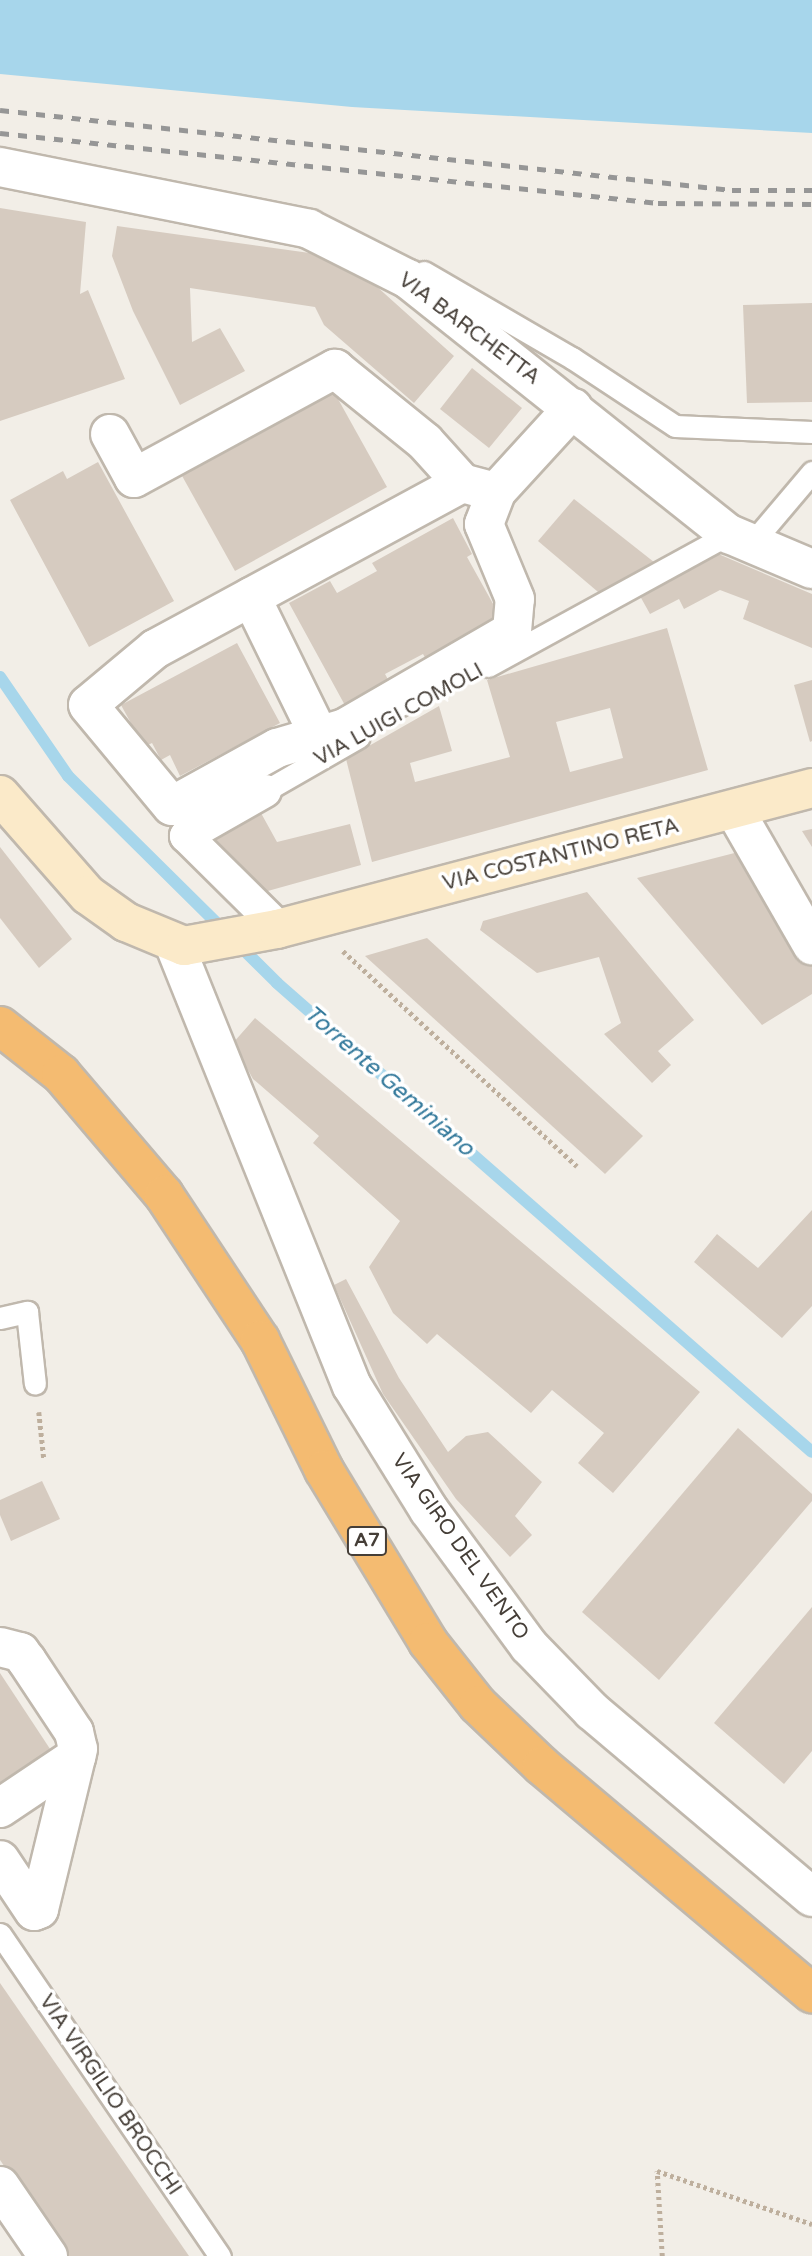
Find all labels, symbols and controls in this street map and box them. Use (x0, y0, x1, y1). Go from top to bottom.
street label: VIA BARCHETTA (393, 268, 545, 390)
street label: VIA LUIGI COMOLI (310, 658, 488, 772)
street label: VIA COSTANTINO RETA (440, 813, 682, 897)
water label: Torrente Geminiano (298, 1000, 480, 1162)
street label: VIA GIRO DEL VENTO (386, 1449, 534, 1645)
road number: A7 (346, 1526, 388, 1556)
street label: VIA VIRGILIO BROCCHI (33, 1990, 187, 2200)

